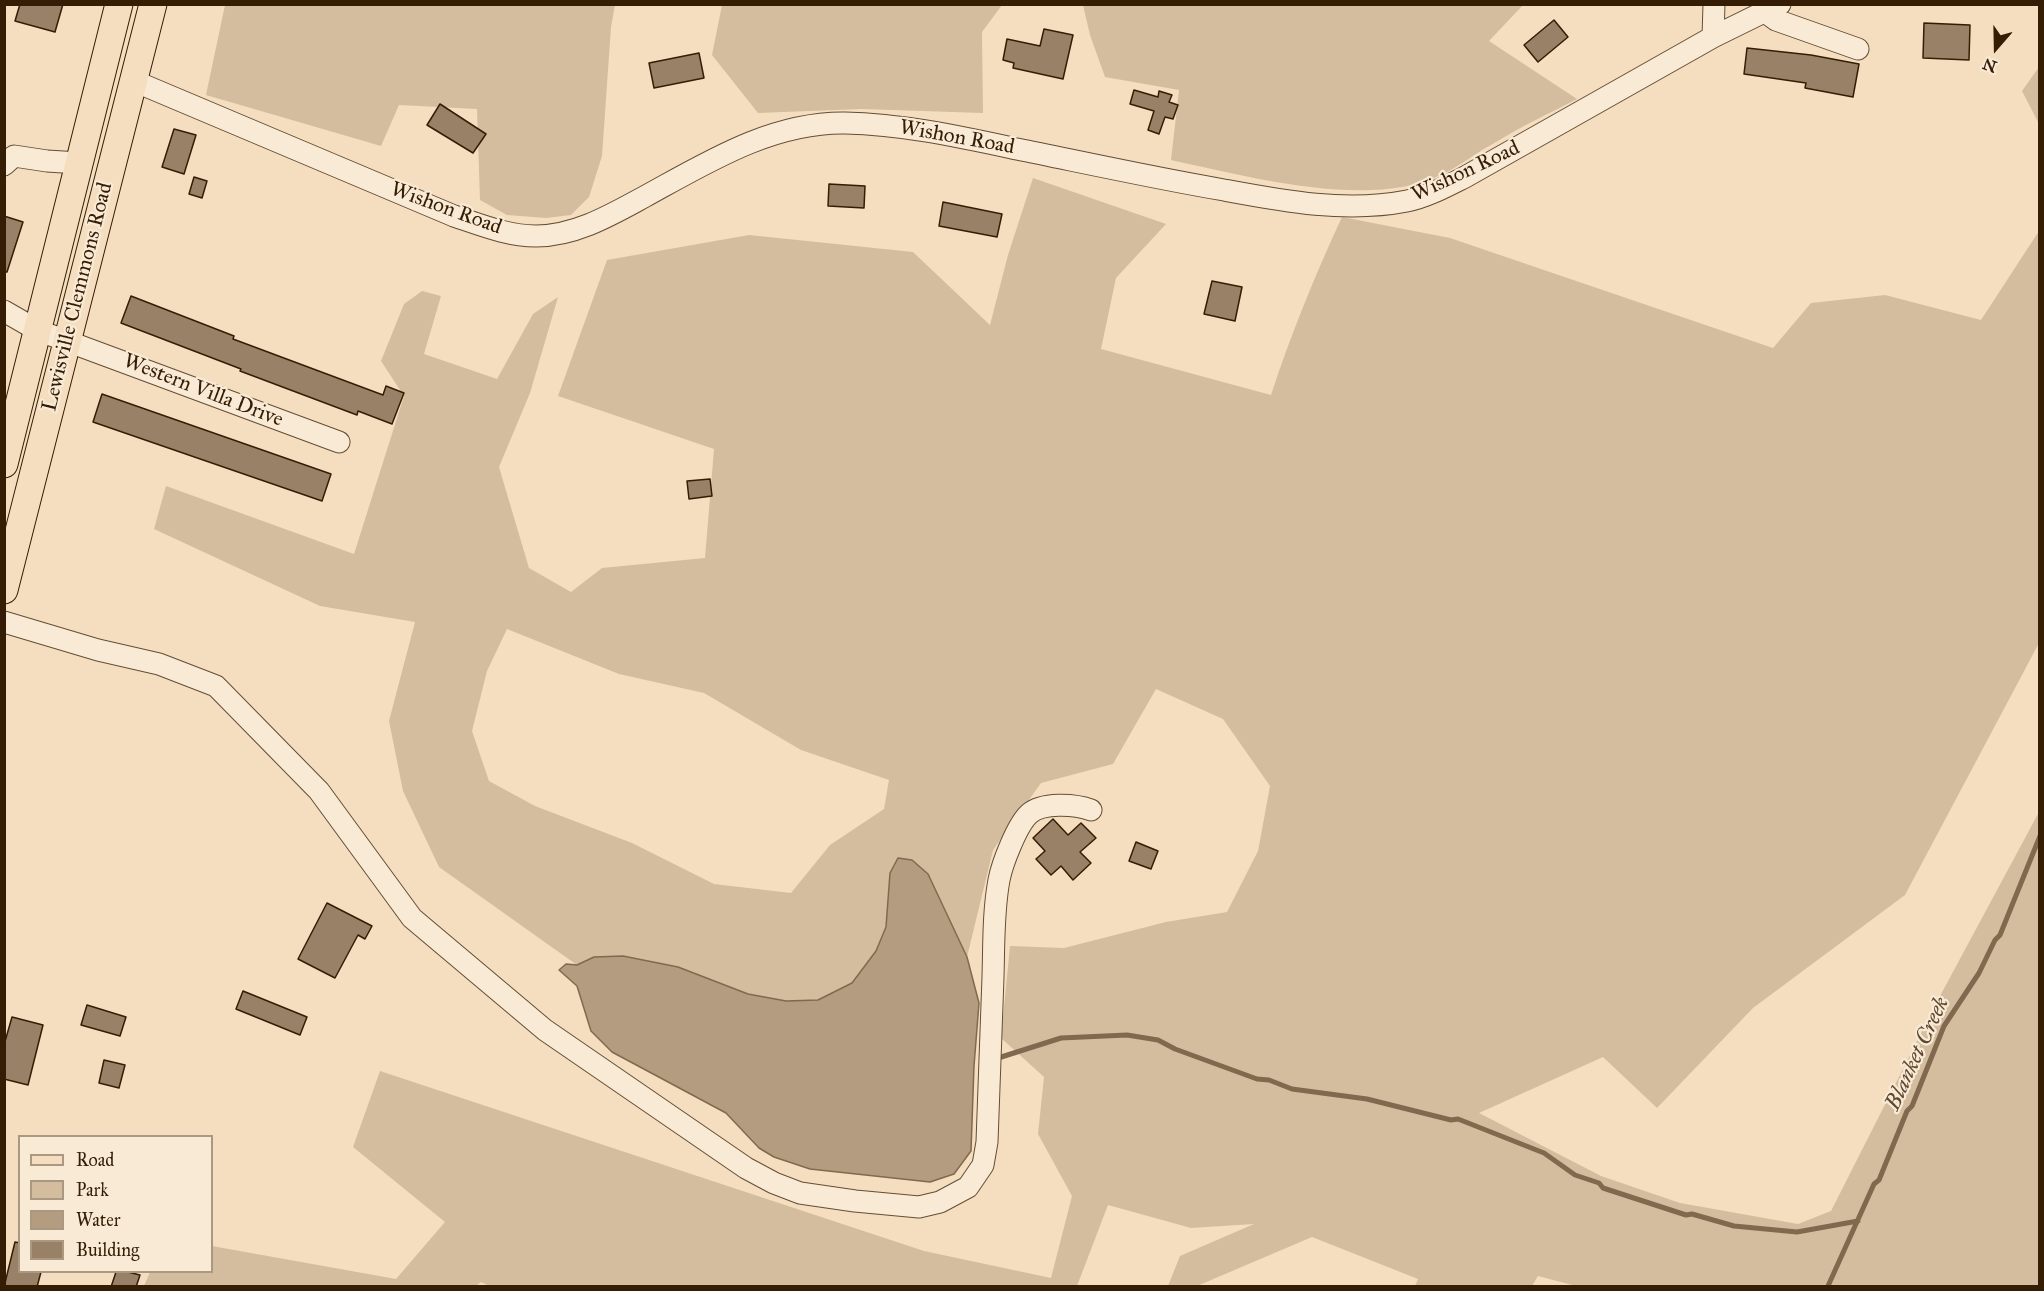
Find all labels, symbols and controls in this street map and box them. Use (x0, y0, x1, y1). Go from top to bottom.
north arrow (1966, 18, 2026, 78)
text: N (1980, 54, 1999, 77)
street label: Wishon Road (898, 115, 1016, 161)
street label: Wishon Road (1408, 136, 1524, 208)
street label: Wishon Road (387, 177, 505, 241)
street label: Lewisville Clemmons Road (37, 180, 119, 414)
street label: Western Villa Drive (120, 349, 286, 433)
water label: Blanket Creek (1880, 993, 1956, 1115)
legend (18, 1135, 213, 1273)
text: Road (76, 1149, 114, 1171)
text: Park (76, 1179, 109, 1201)
text: Water (76, 1209, 120, 1231)
text: Building (76, 1239, 139, 1261)

